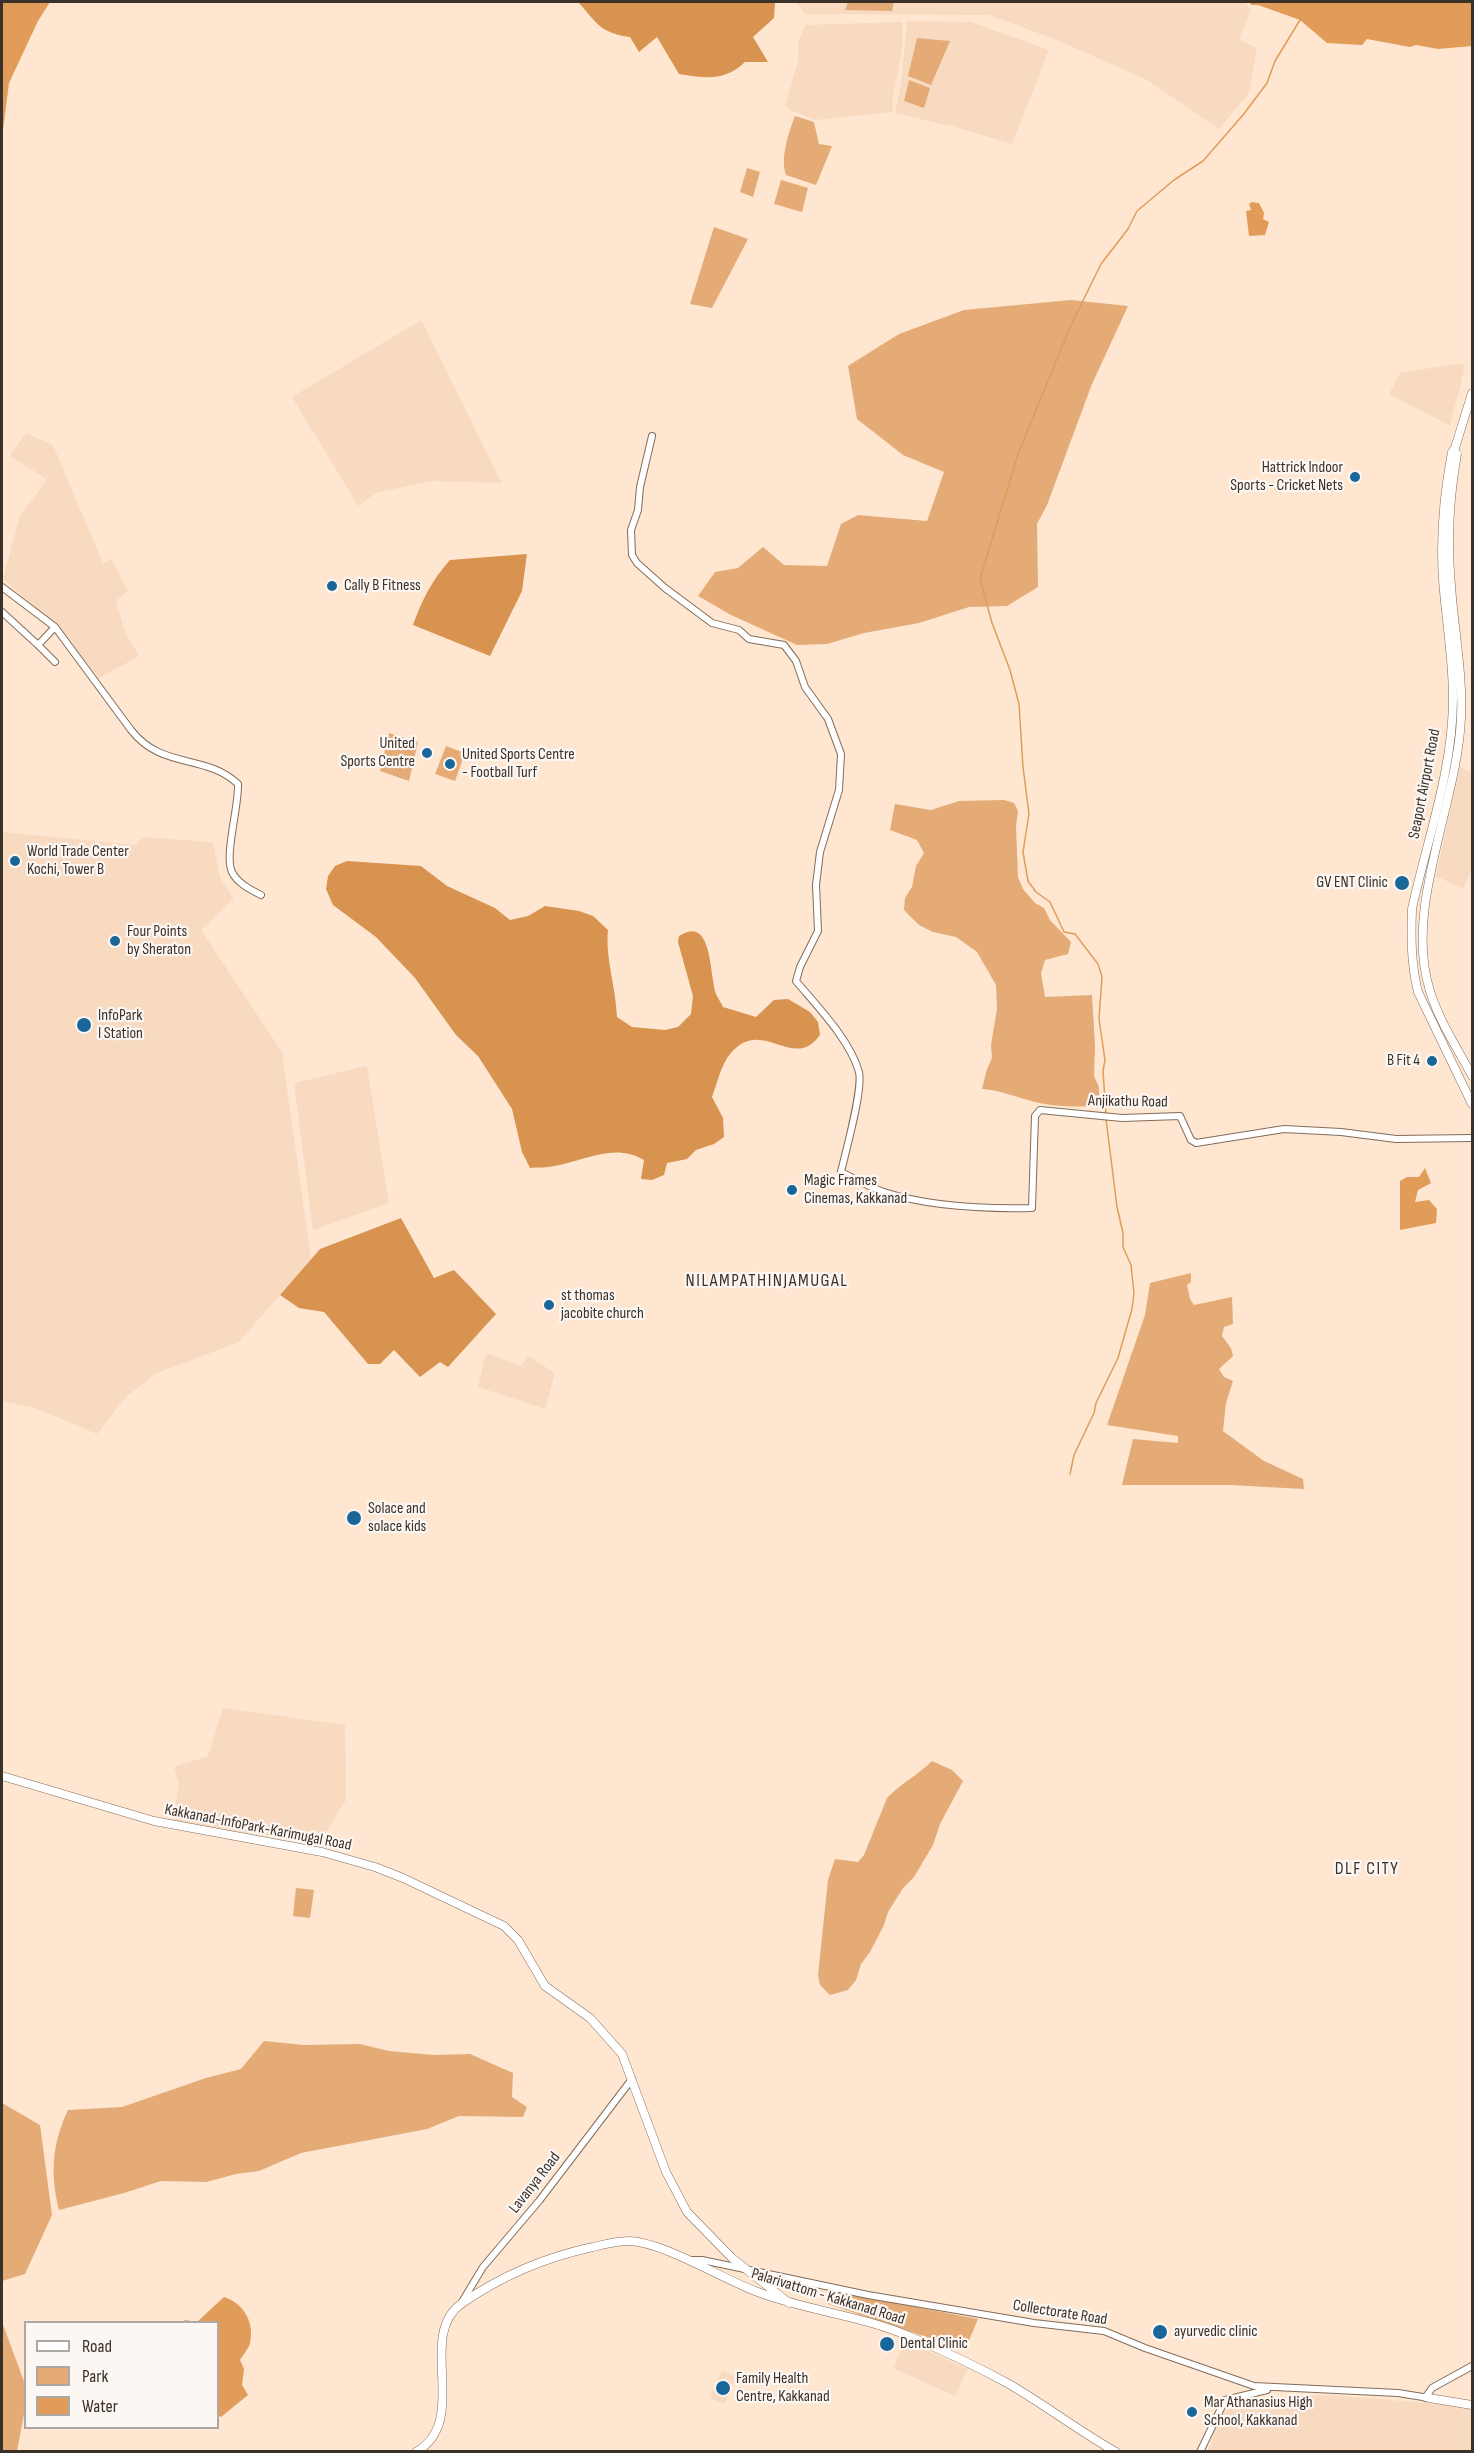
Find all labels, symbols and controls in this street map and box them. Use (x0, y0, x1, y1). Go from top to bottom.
place label: Hattrick Indoor Sports - Cricket Nets (1230, 458, 1343, 496)
marker: Hattrick Indoor Sports - Cricket Nets (1348, 470, 1362, 484)
place label: Cally B Fitness (344, 576, 421, 596)
marker: Cally B Fitness (325, 579, 339, 593)
street label: Seaport Airport Road (1405, 727, 1445, 841)
place label: United Sports Centre (340, 734, 415, 772)
place label: United Sports Centre - Football Turf (462, 745, 575, 783)
marker: United Sports Centre (420, 746, 434, 760)
marker: United Sports Centre - Football Turf (443, 757, 457, 771)
place label: World Trade Center Kochi, Tower B (27, 842, 129, 880)
marker: World Trade Center Kochi, Tower B (8, 854, 22, 868)
place label: GV ENT Clinic (1316, 873, 1388, 893)
marker: GV ENT Clinic (1393, 874, 1411, 892)
place label: Four Points by Sheraton (127, 922, 191, 960)
marker: Four Points by Sheraton (108, 934, 122, 948)
place label: InfoPark I Station (98, 1006, 143, 1044)
marker: InfoPark I Station (75, 1016, 93, 1034)
place label: B Fit 4 (1387, 1051, 1420, 1071)
marker: B Fit 4 (1425, 1054, 1439, 1068)
street label: Anjikathu Road (1088, 1092, 1168, 1112)
place label: Magic Frames Cinemas, Kakkanad (804, 1171, 907, 1209)
marker: Magic Frames Cinemas, Kakkanad (785, 1183, 799, 1197)
district label: NILAMPATHINJAMUGAL (686, 1270, 848, 1292)
place label: st thomas jacobite church (561, 1286, 644, 1324)
marker: st thomas jacobite church (542, 1298, 556, 1312)
place label: Solace and solace kids (368, 1499, 426, 1537)
marker: Solace and solace kids (345, 1509, 363, 1527)
street label: Kakkanad-InfoPark-Karimugal Road (163, 1800, 353, 1856)
district label: DLF CITY (1335, 1858, 1399, 1880)
street label: Lavanya Road (505, 2149, 565, 2217)
street label: Palarivattom - Kakkanad Road (749, 2264, 907, 2330)
street label: Collectorate Road (1011, 2296, 1109, 2330)
legend (24, 2321, 219, 2429)
place label: ayurvedic clinic (1174, 2322, 1258, 2342)
marker: ayurvedic clinic (1151, 2323, 1169, 2341)
place label: Dental Clinic (900, 2334, 968, 2354)
marker: Dental Clinic (878, 2335, 896, 2353)
text: Road (82, 2336, 112, 2357)
text: Park (82, 2366, 108, 2387)
place label: Family Health Centre, Kakkanad (736, 2369, 830, 2407)
marker: Family Health Centre, Kakkanad (714, 2379, 732, 2397)
place label: Mar Athanasius High School, Kakkanad (1204, 2393, 1313, 2431)
text: Water (82, 2396, 118, 2417)
marker: Mar Athanasius High School, Kakkanad (1185, 2405, 1199, 2419)

